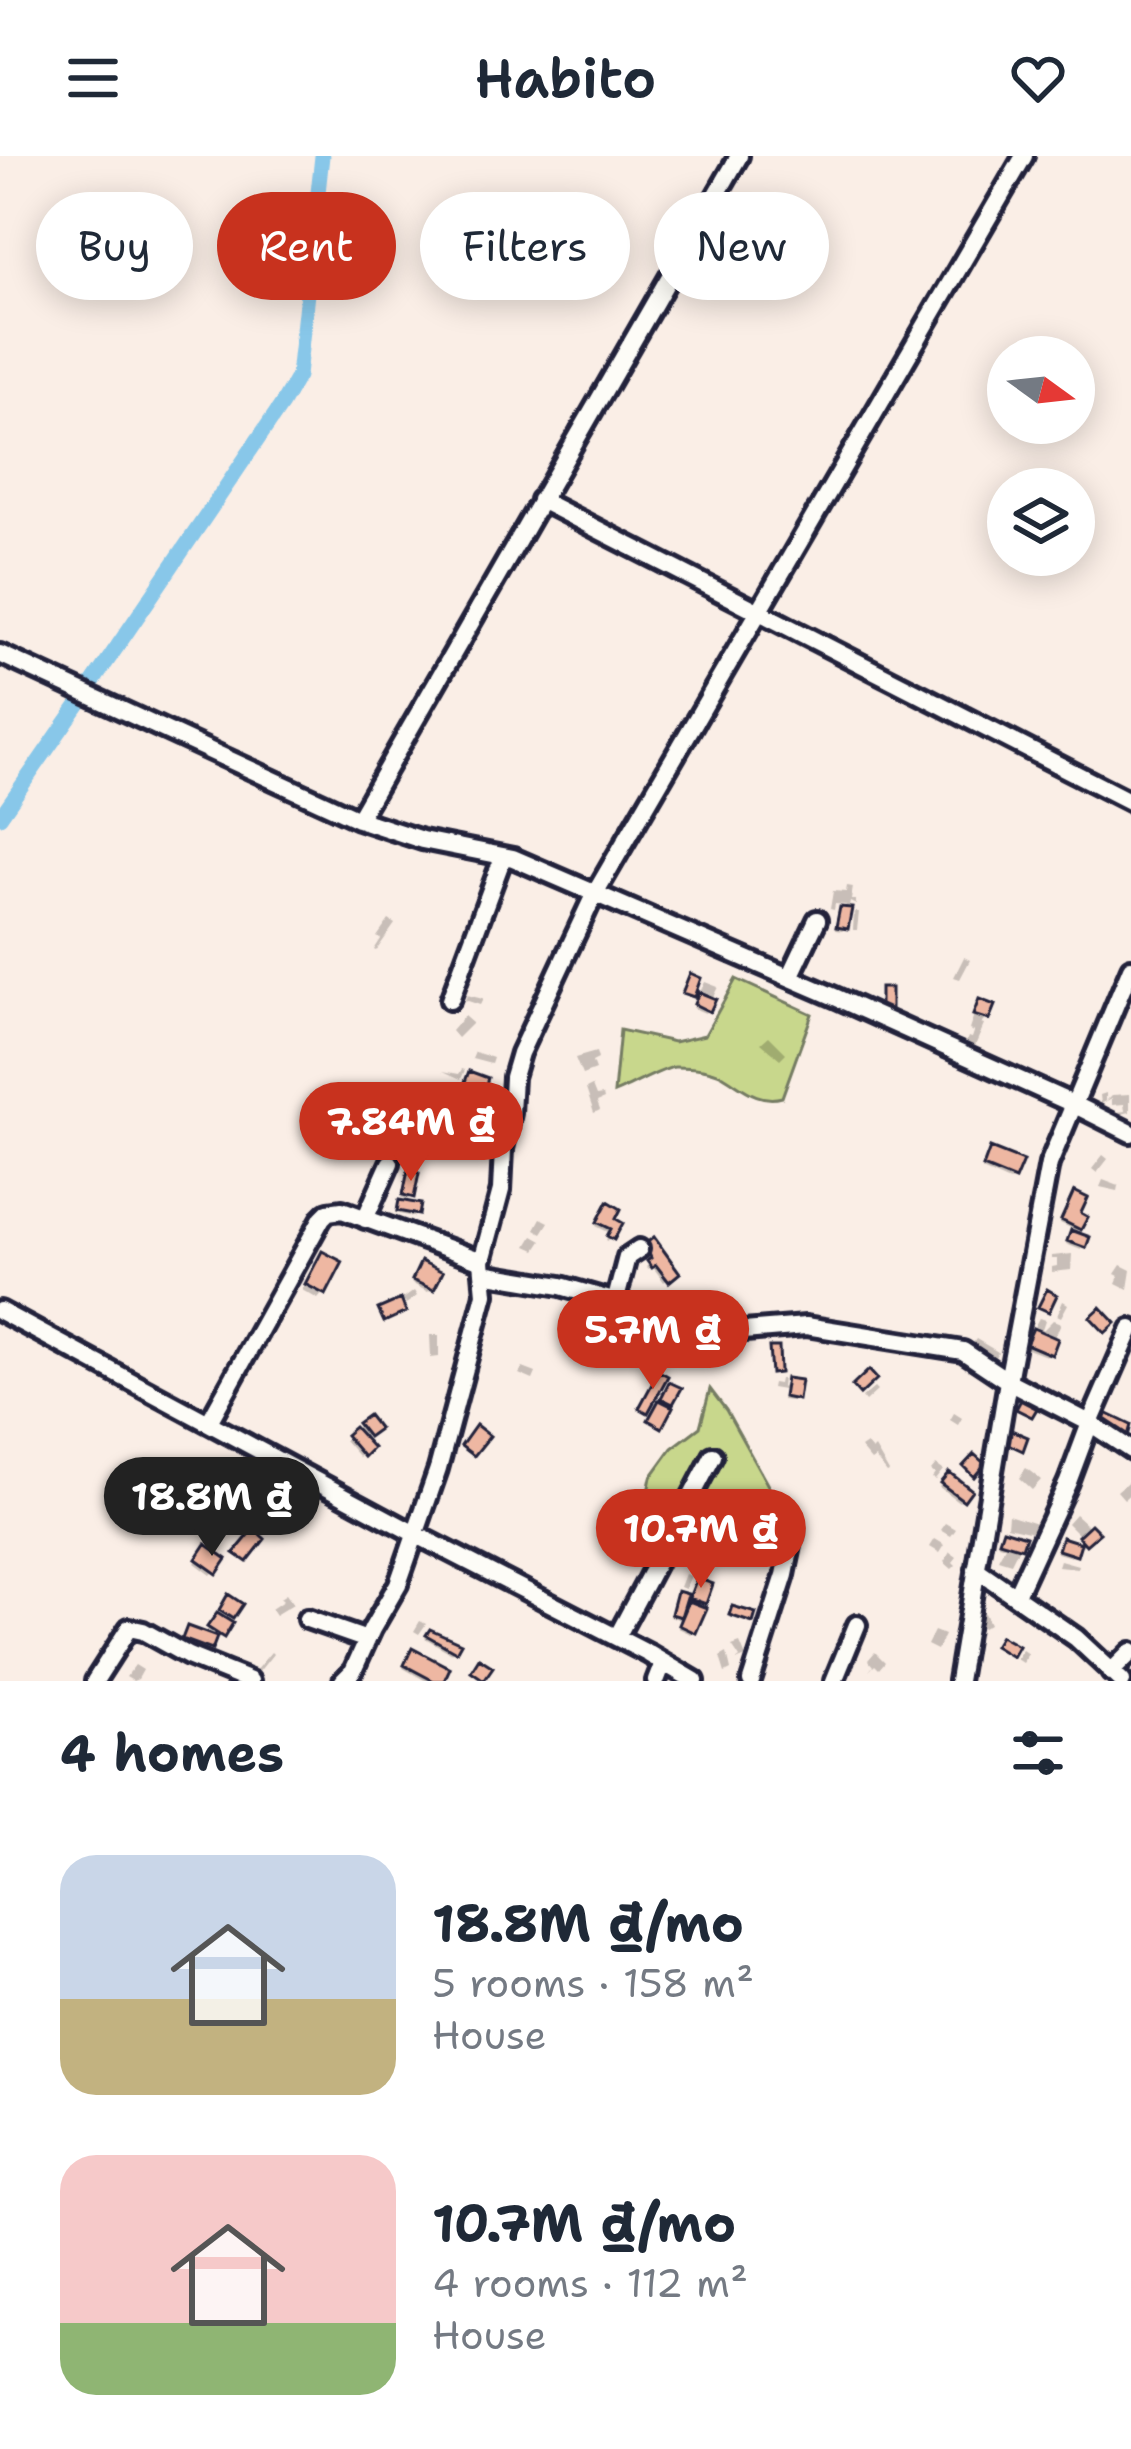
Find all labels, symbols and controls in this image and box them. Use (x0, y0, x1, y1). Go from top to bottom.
text: Habito (475, 42, 656, 114)
icon: menu (60, 45, 126, 111)
icon: heart (1005, 45, 1071, 111)
chip: Buy (36, 192, 193, 300)
chip: Rent (217, 192, 396, 300)
chip: Filters (420, 192, 630, 300)
chip: New (654, 192, 829, 300)
north arrow (987, 336, 1095, 444)
map controls (987, 336, 1095, 576)
button: layers (987, 468, 1095, 576)
pin: 7.84M ₫ (300, 1082, 522, 1184)
text: 7.84M ₫ (326, 1095, 496, 1147)
pin: 5.7M ₫ (555, 1290, 751, 1392)
text: 5.7M ₫ (584, 1303, 722, 1355)
pin: 18.8M ₫ (101, 1457, 323, 1559)
text: 18.8M ₫ (131, 1470, 293, 1522)
pin: 10.7M ₫ (590, 1489, 812, 1591)
text: 10.7M ₫ (623, 1502, 779, 1554)
text: 4 homes (60, 1719, 284, 1787)
icon: filters (1005, 1720, 1071, 1786)
text: 18.8M ₫/mo (432, 1889, 744, 1957)
icon: home (156, 1903, 300, 2047)
text: 5 rooms · 158 m² (432, 1957, 754, 2009)
text: House (432, 2009, 547, 2061)
text: 10.7M ₫/mo (432, 2189, 736, 2257)
icon: home (156, 2203, 300, 2347)
text: 4 rooms · 112 m² (432, 2257, 748, 2309)
text: House (432, 2309, 547, 2361)

